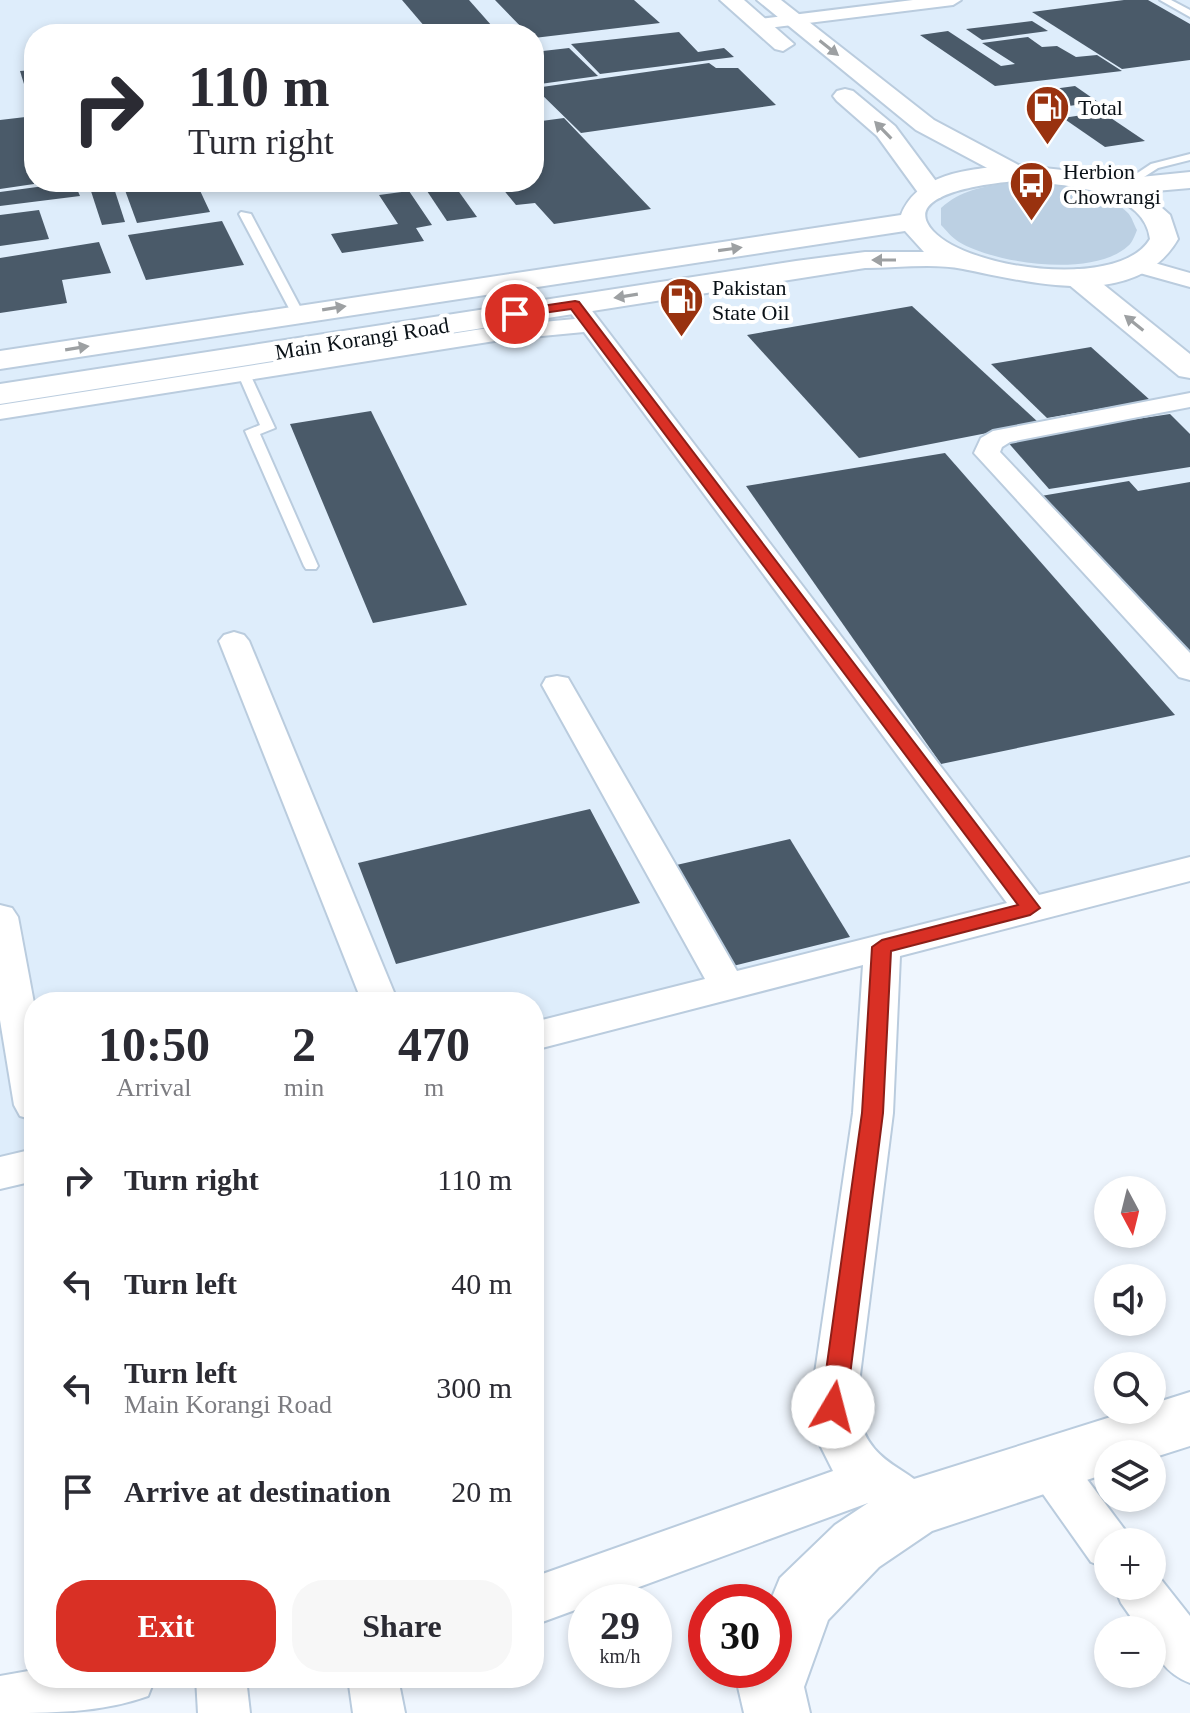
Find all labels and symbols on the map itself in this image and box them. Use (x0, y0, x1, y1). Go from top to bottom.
one-way arrow (819, 40, 839, 56)
fuel station icon: Total (1023, 83, 1071, 146)
place label: Total (1078, 95, 1123, 120)
one-way arrow (874, 121, 893, 140)
place label: Herbion Chowrangi (1063, 159, 1161, 209)
bus stop icon: Herbion Chowrangi (1008, 160, 1056, 223)
one-way arrow (717, 242, 742, 255)
one-way arrow (871, 254, 896, 266)
place label: Pakistan State Oil (712, 275, 790, 325)
fuel station icon: Pakistan State Oil (657, 276, 705, 339)
pin (481, 280, 549, 348)
one-way arrow (613, 290, 638, 303)
one-way arrow (322, 301, 347, 314)
street label: Main Korangi Road (273, 312, 451, 365)
one-way arrow (1124, 315, 1144, 332)
one-way arrow (65, 341, 90, 354)
north arrow (1094, 1176, 1166, 1248)
position arrow (791, 1365, 875, 1449)
speed limit sign: 30 (688, 1584, 792, 1688)

